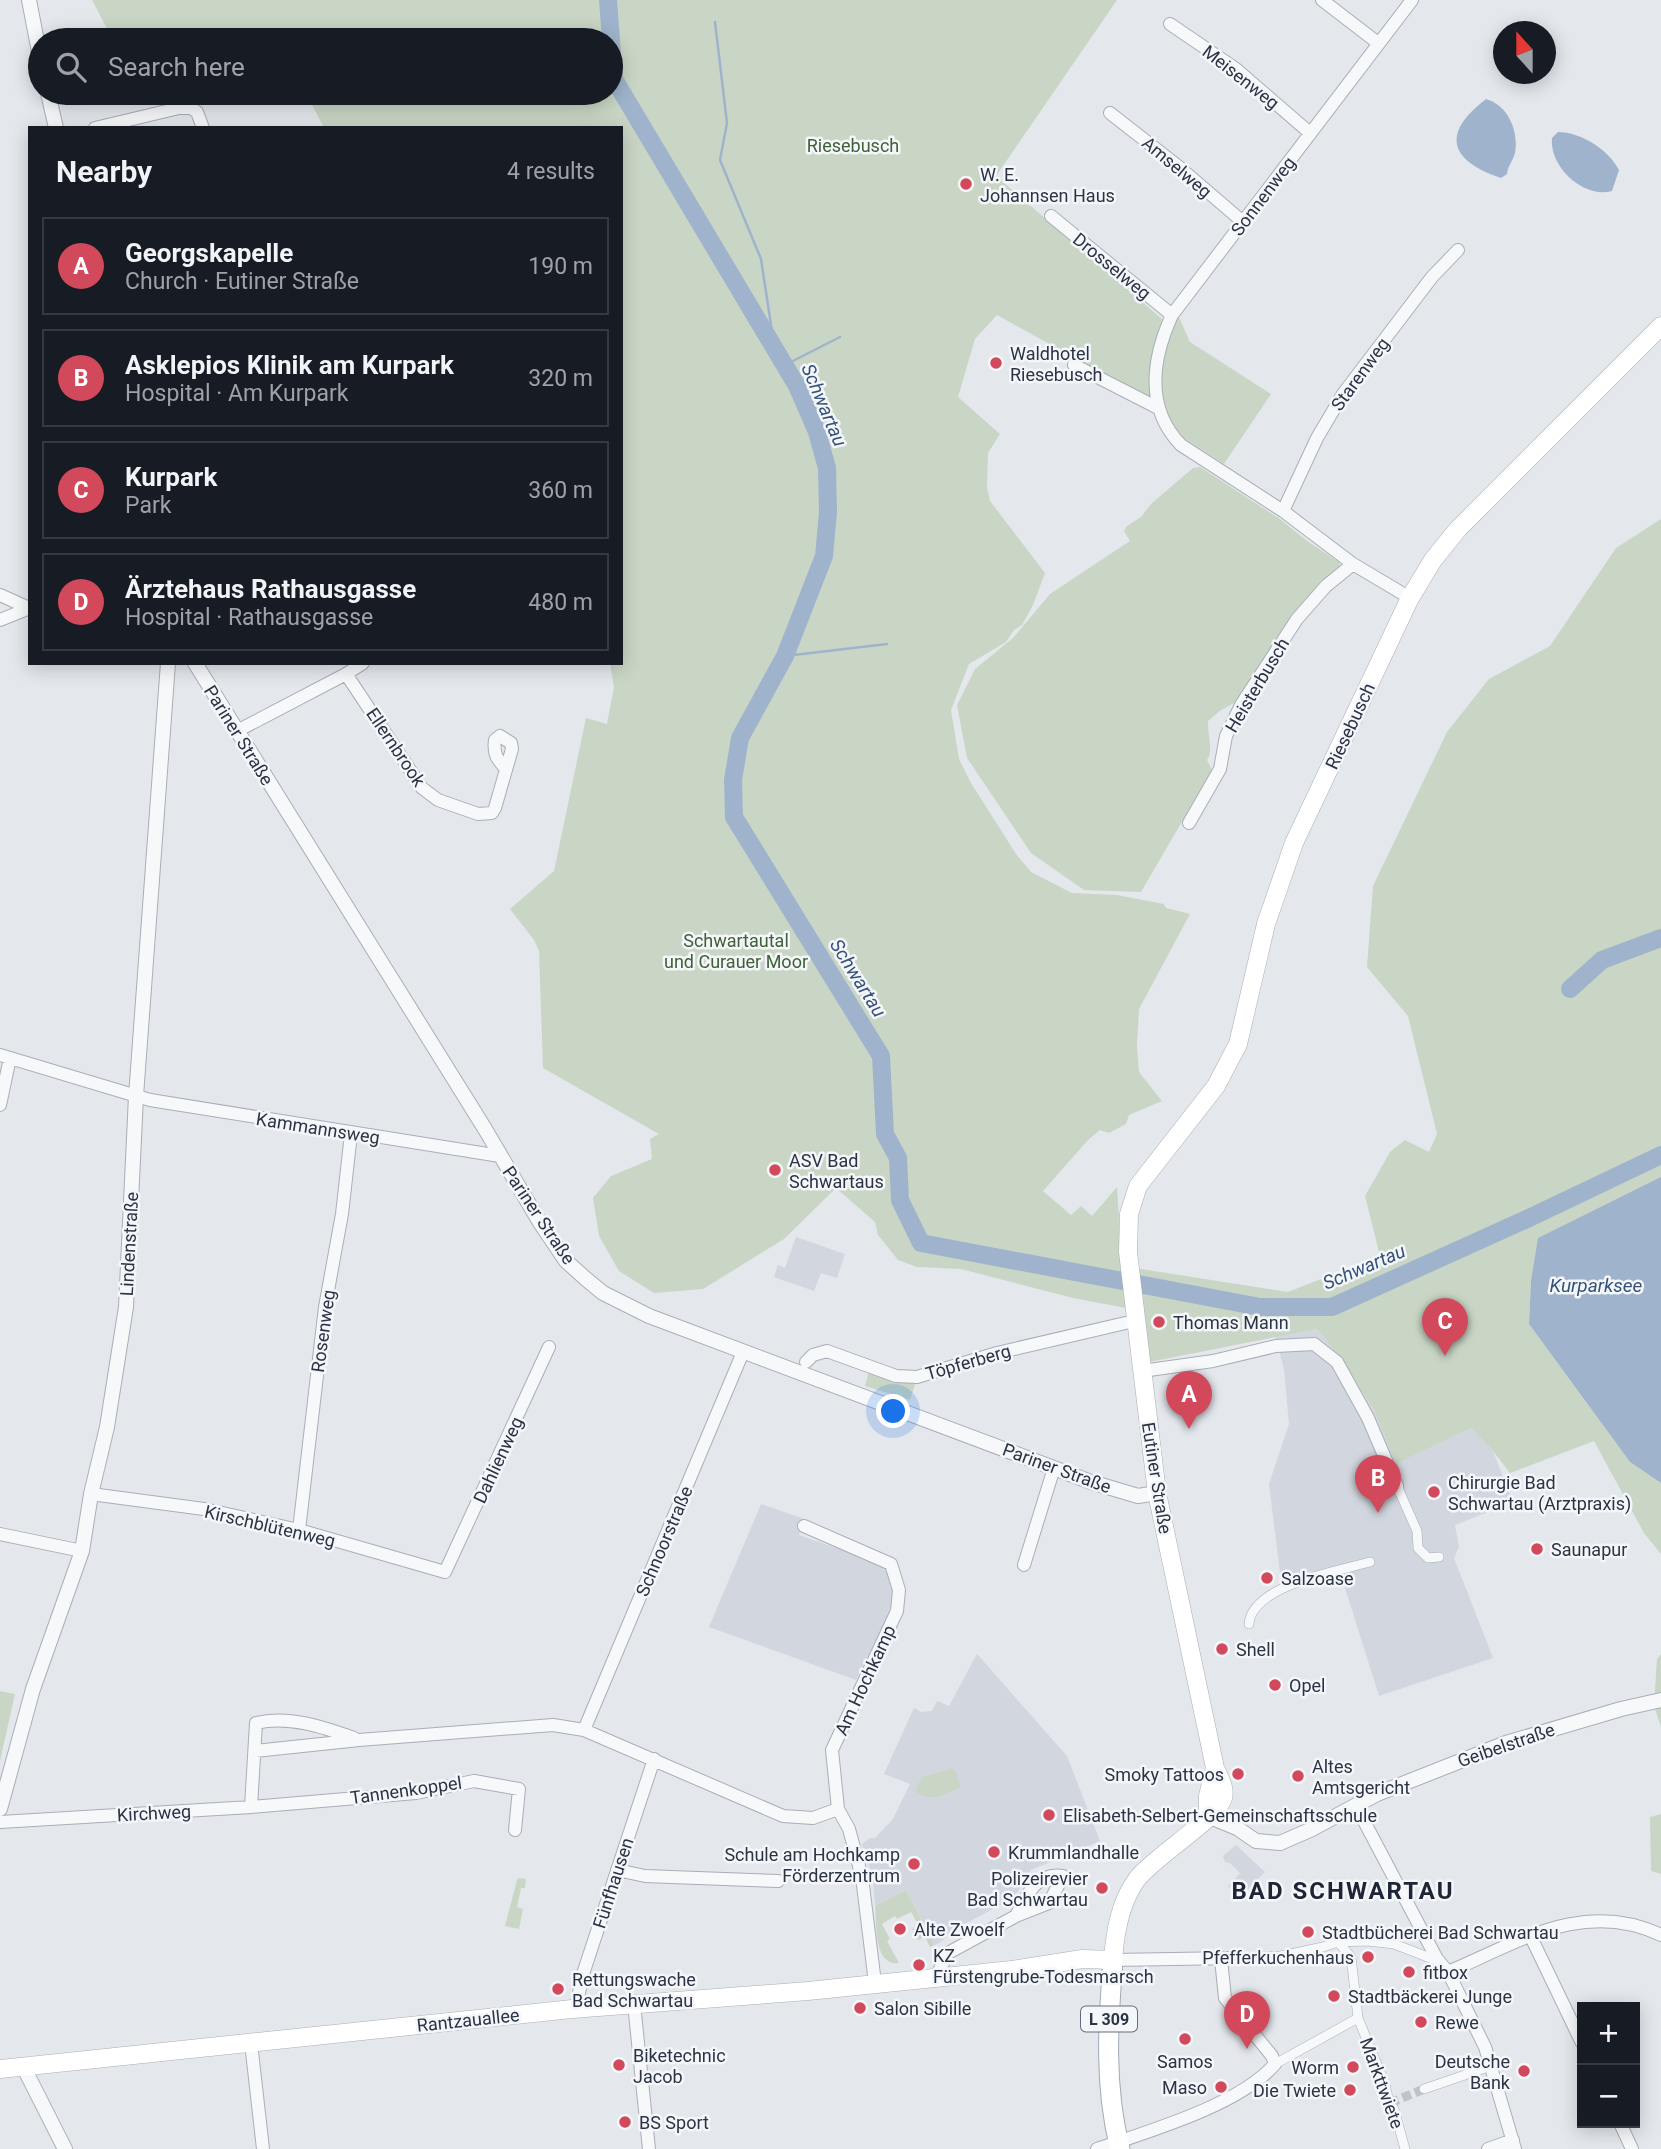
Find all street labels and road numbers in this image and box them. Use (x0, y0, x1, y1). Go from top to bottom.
street label: Meisenweg (1198, 41, 1284, 113)
street label: Amselweg (1138, 132, 1216, 202)
street label: Sonnenweg (1226, 152, 1300, 240)
street label: Drosselweg (1069, 228, 1155, 304)
street label: Starenweg (1327, 333, 1393, 415)
street label: Heisterbusch (1221, 634, 1293, 736)
street label: Riesebusch (1321, 680, 1379, 772)
street label: Pariner Straße (200, 681, 278, 789)
street label: Ellernbrook (362, 704, 430, 791)
street label: Kammannsweg (255, 1108, 381, 1148)
street label: Pariner Straße (498, 1162, 580, 1268)
street label: Lindenstraße (116, 1191, 142, 1297)
street label: Rosenweg (307, 1288, 339, 1374)
street label: Töpferberg (923, 1340, 1013, 1384)
street label: Dahlienweg (469, 1413, 527, 1507)
street label: Eutiner Straße (1138, 1421, 1176, 1535)
street label: Pariner Straße (1000, 1439, 1114, 1497)
street label: Schnoorstraße (631, 1483, 697, 1599)
street label: Kirschblütenweg (203, 1501, 337, 1551)
street label: Am Hochkamp (830, 1622, 900, 1738)
street label: Geibelstraße (1455, 1719, 1557, 1771)
street label: Tannenkoppel (349, 1772, 463, 1808)
street label: Kirchweg (116, 1801, 192, 1825)
street label: Fünfhausen (588, 1835, 638, 1931)
street label: Rantzauallee (416, 2004, 520, 2036)
road number: L 309 (1081, 2007, 1137, 2032)
street label: Markttwiete (1356, 2035, 1408, 2131)

